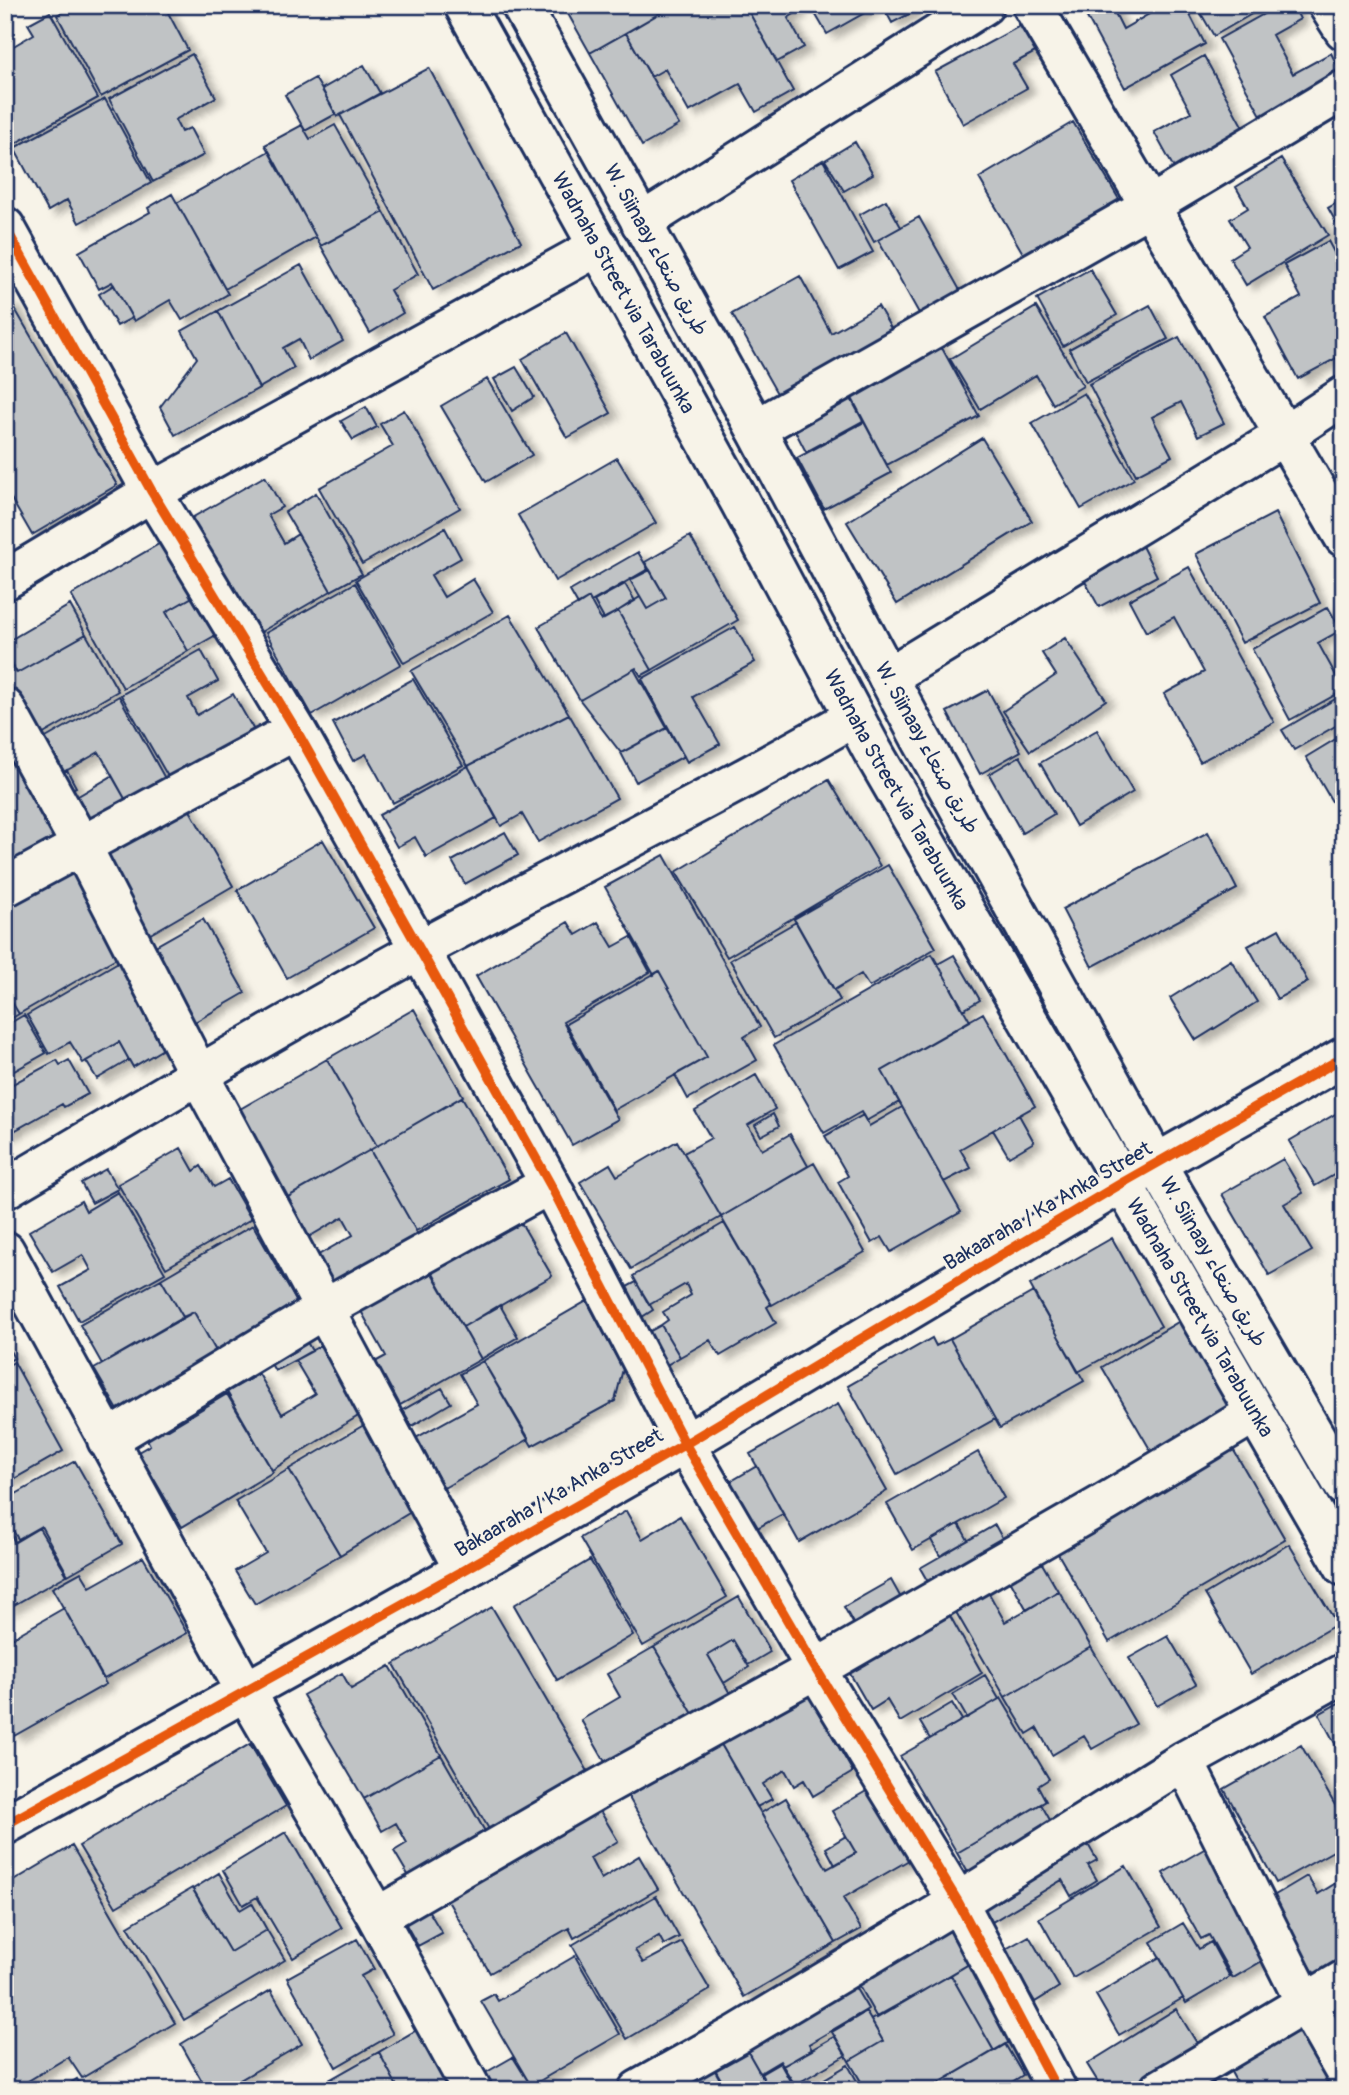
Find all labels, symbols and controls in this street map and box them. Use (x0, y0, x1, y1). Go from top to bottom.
street label: W. Siinaay طريق صنعاء (598, 159, 714, 341)
street label: Wadnaha Street via Tarabuunka (546, 167, 702, 418)
street label: W. Siinaay طريق صنعاء (869, 657, 985, 839)
street label: Wadnaha Street via Tarabuunka (818, 665, 975, 915)
street label: Bakaaraha / Ka Anka Street (939, 1135, 1157, 1277)
street label: W. Siinaay طريق صنعاء (1153, 1172, 1273, 1352)
street label: Wadnaha Street via Tarabuunka (1120, 1193, 1280, 1442)
street label: Bakaaraha / Ka Anka Street (450, 1422, 668, 1564)

